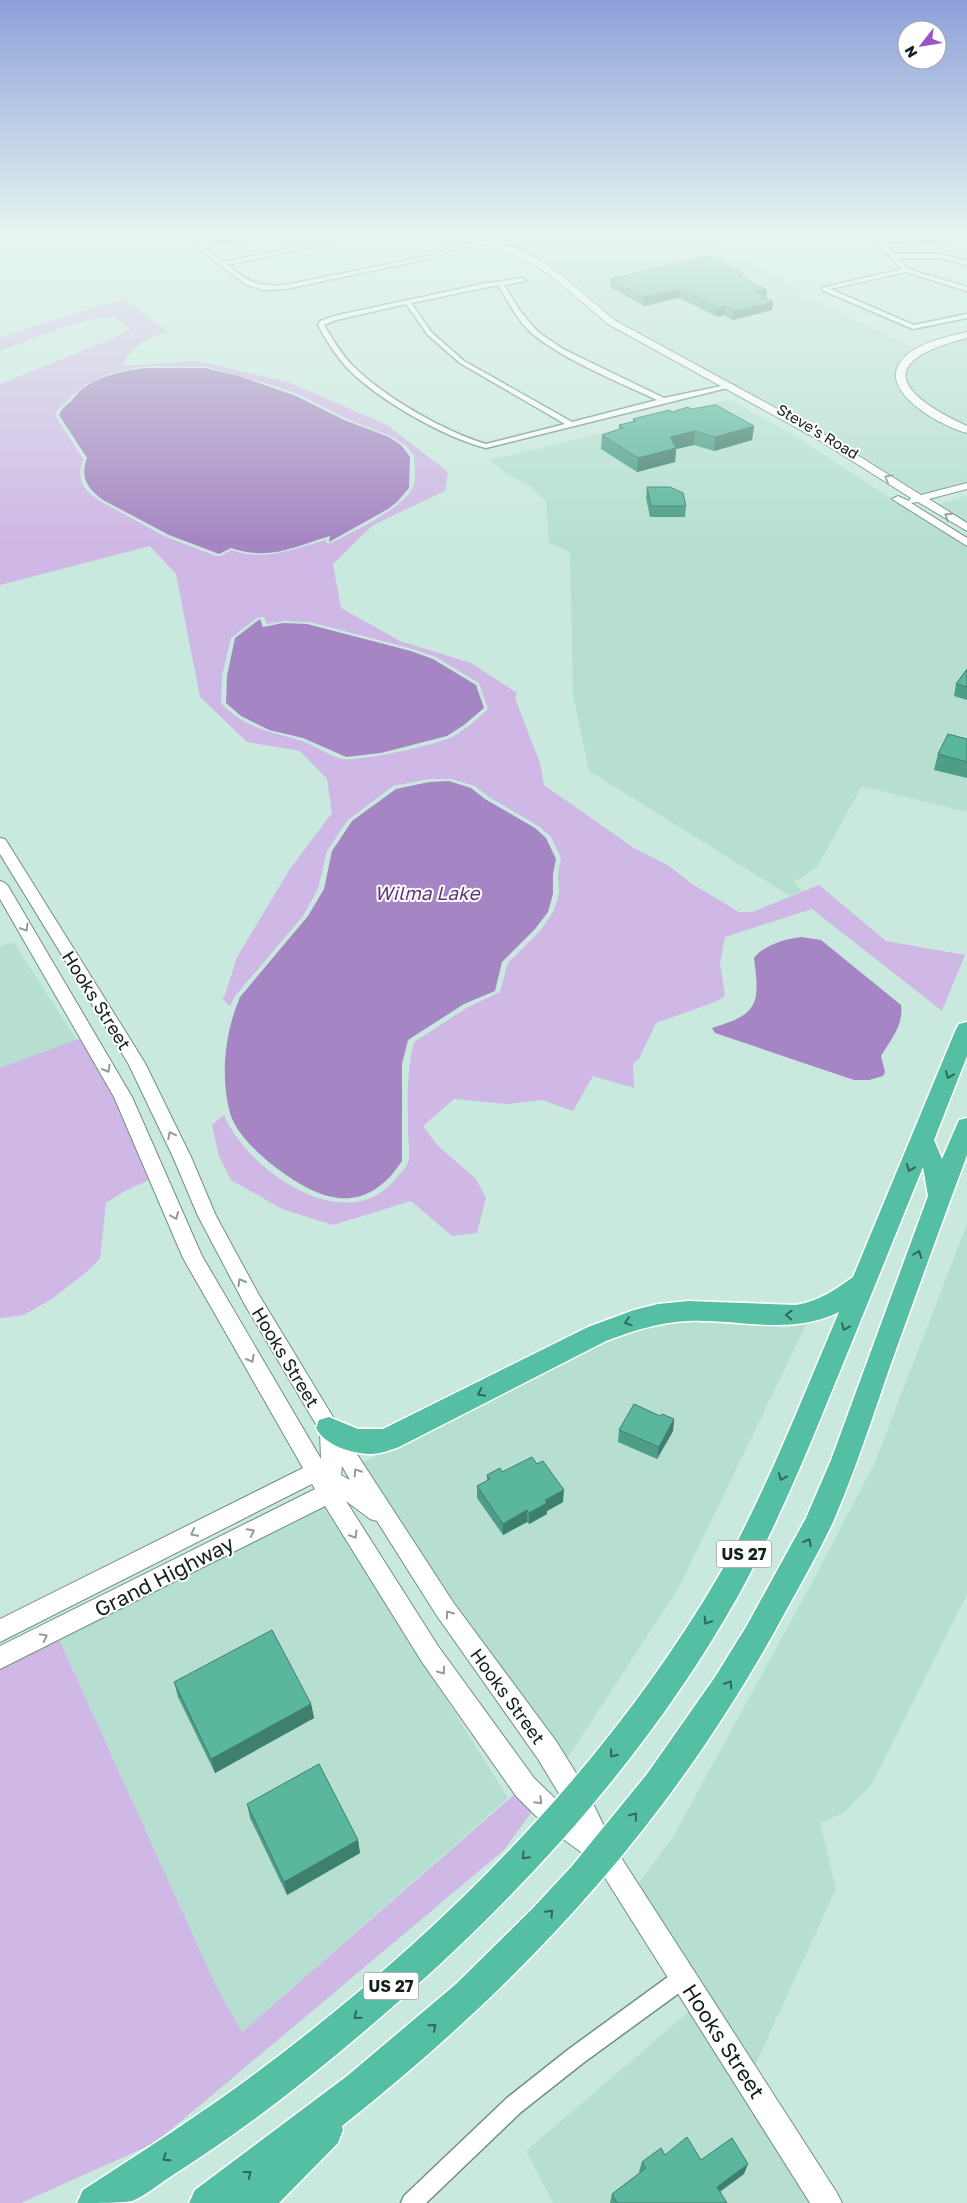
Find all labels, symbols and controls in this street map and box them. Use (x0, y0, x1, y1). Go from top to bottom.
north arrow (897, 20, 947, 70)
text: N (900, 43, 920, 61)
street label: Steve's Road (774, 400, 862, 462)
one-way arrow (884, 475, 893, 484)
one-way arrow (944, 513, 953, 523)
water label: Wilma Lake (375, 881, 481, 904)
one-way arrow (19, 923, 29, 932)
street label: Hooks Street (58, 946, 136, 1054)
one-way arrow (101, 1063, 111, 1072)
one-way arrow (945, 1070, 955, 1079)
one-way arrow (167, 1131, 178, 1140)
one-way arrow (906, 1163, 917, 1172)
one-way arrow (169, 1211, 179, 1220)
one-way arrow (912, 1251, 922, 1259)
one-way arrow (237, 1278, 247, 1287)
street label: Hooks Street (248, 1303, 324, 1411)
one-way arrow (784, 1309, 792, 1320)
one-way arrow (624, 1316, 632, 1326)
one-way arrow (841, 1323, 851, 1331)
one-way arrow (244, 1354, 254, 1363)
one-way arrow (478, 1387, 487, 1397)
one-way arrow (354, 1468, 364, 1477)
one-way arrow (778, 1472, 789, 1481)
one-way arrow (190, 1527, 199, 1537)
one-way arrow (246, 1528, 255, 1538)
one-way arrow (348, 1529, 358, 1538)
street label: Grand Highway (90, 1530, 238, 1622)
one-way arrow (802, 1538, 812, 1547)
road number: US 27 (716, 1540, 772, 1568)
one-way arrow (446, 1611, 455, 1620)
one-way arrow (704, 1615, 713, 1625)
one-way arrow (38, 1633, 47, 1643)
street label: Hooks Street (466, 1644, 550, 1748)
one-way arrow (436, 1665, 445, 1675)
one-way arrow (723, 1680, 732, 1689)
one-way arrow (610, 1748, 619, 1758)
one-way arrow (533, 1796, 542, 1805)
one-way arrow (629, 1813, 637, 1822)
one-way arrow (522, 1850, 531, 1859)
one-way arrow (544, 1910, 553, 1919)
road number: US 27 (364, 1972, 418, 2000)
street label: Hooks Street (677, 1979, 771, 2103)
one-way arrow (353, 2011, 362, 2020)
one-way arrow (427, 2024, 436, 2032)
one-way arrow (162, 2152, 172, 2161)
one-way arrow (242, 2171, 252, 2180)

